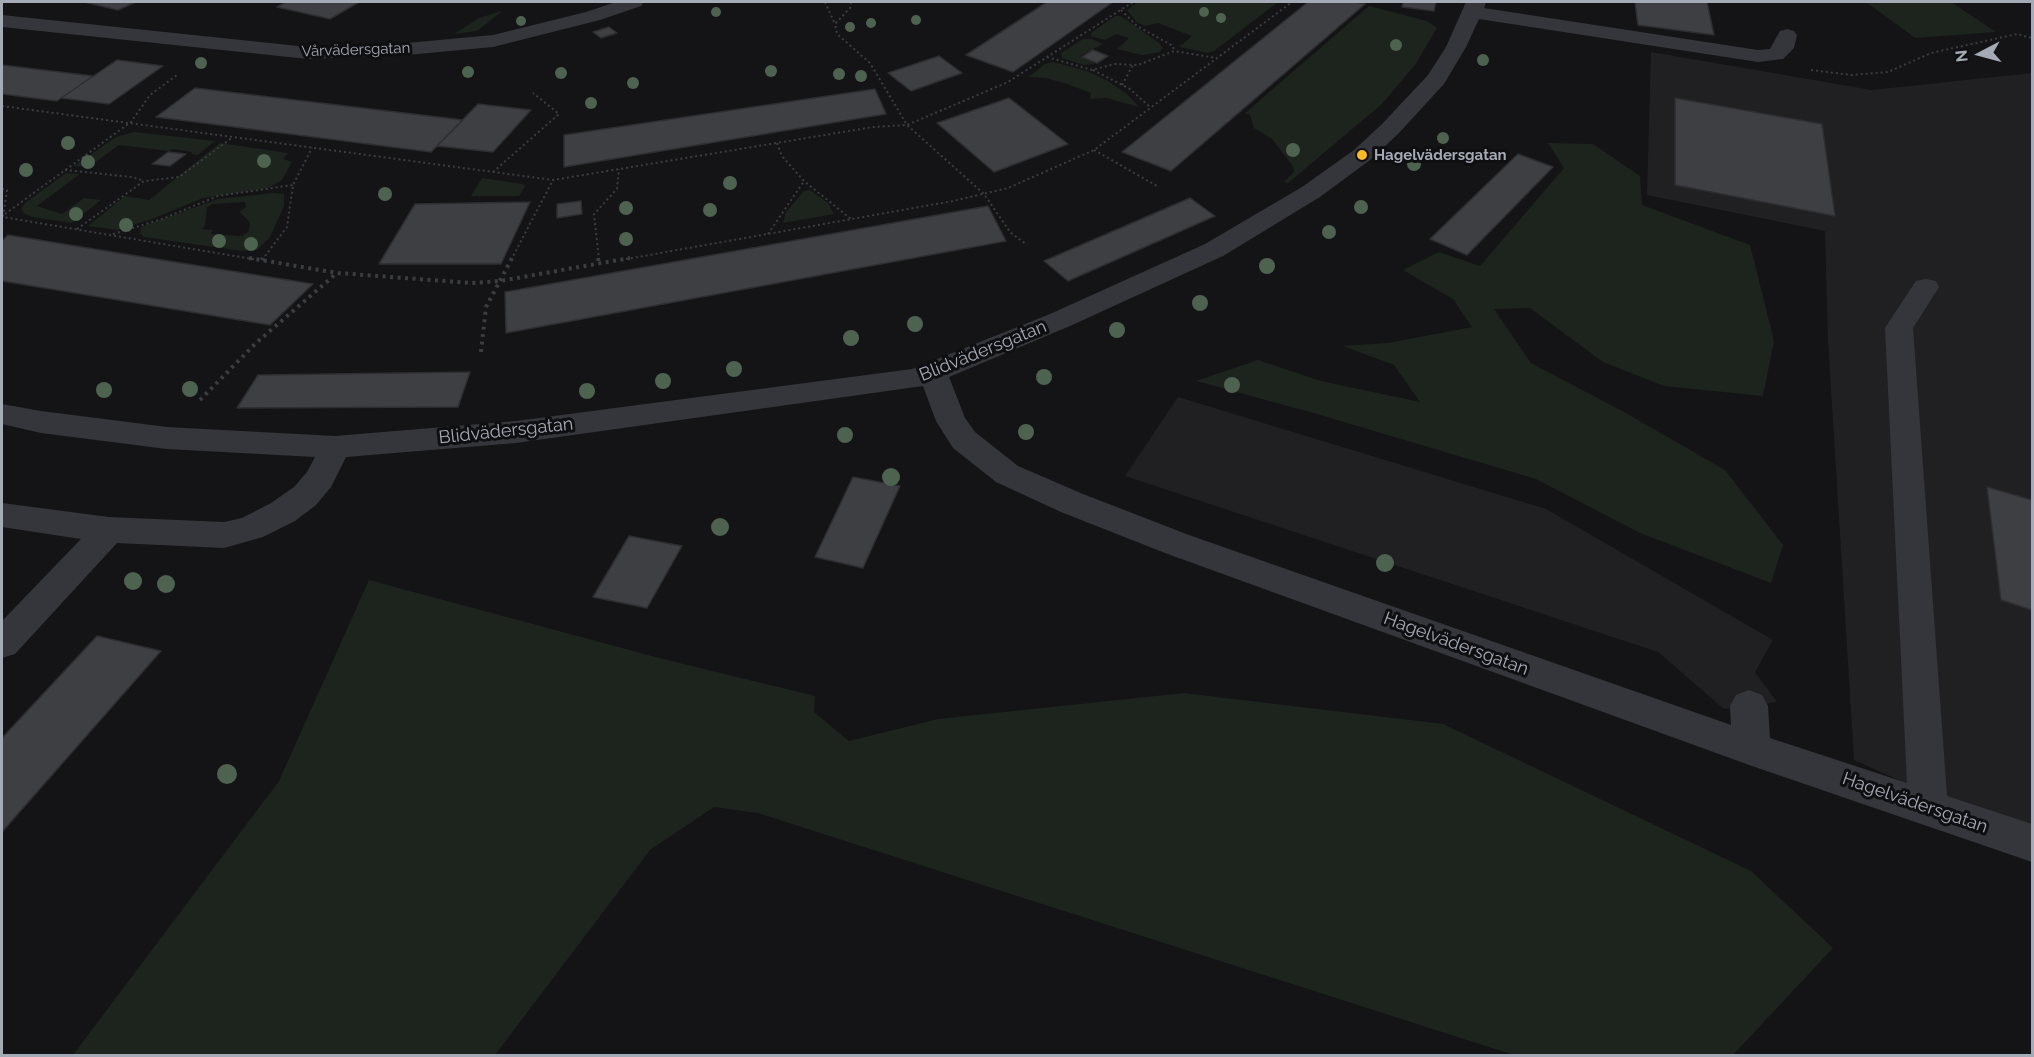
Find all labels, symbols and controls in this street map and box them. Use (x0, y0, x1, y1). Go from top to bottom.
north arrow (1950, 24, 2010, 84)
street label: Vårvädersgatan (301, 39, 411, 61)
text: N (1952, 49, 1972, 63)
place label: Hagelvädersgatan (1374, 146, 1507, 164)
marker: Hagelvädersgatan (1355, 148, 1369, 162)
street label: Blidvädersgatan (916, 316, 1050, 386)
street label: Blidvädersgatan (438, 413, 574, 449)
street label: Hagelvädersgatan (1381, 608, 1531, 680)
street label: Hagelvädersgatan (1839, 768, 1991, 838)

